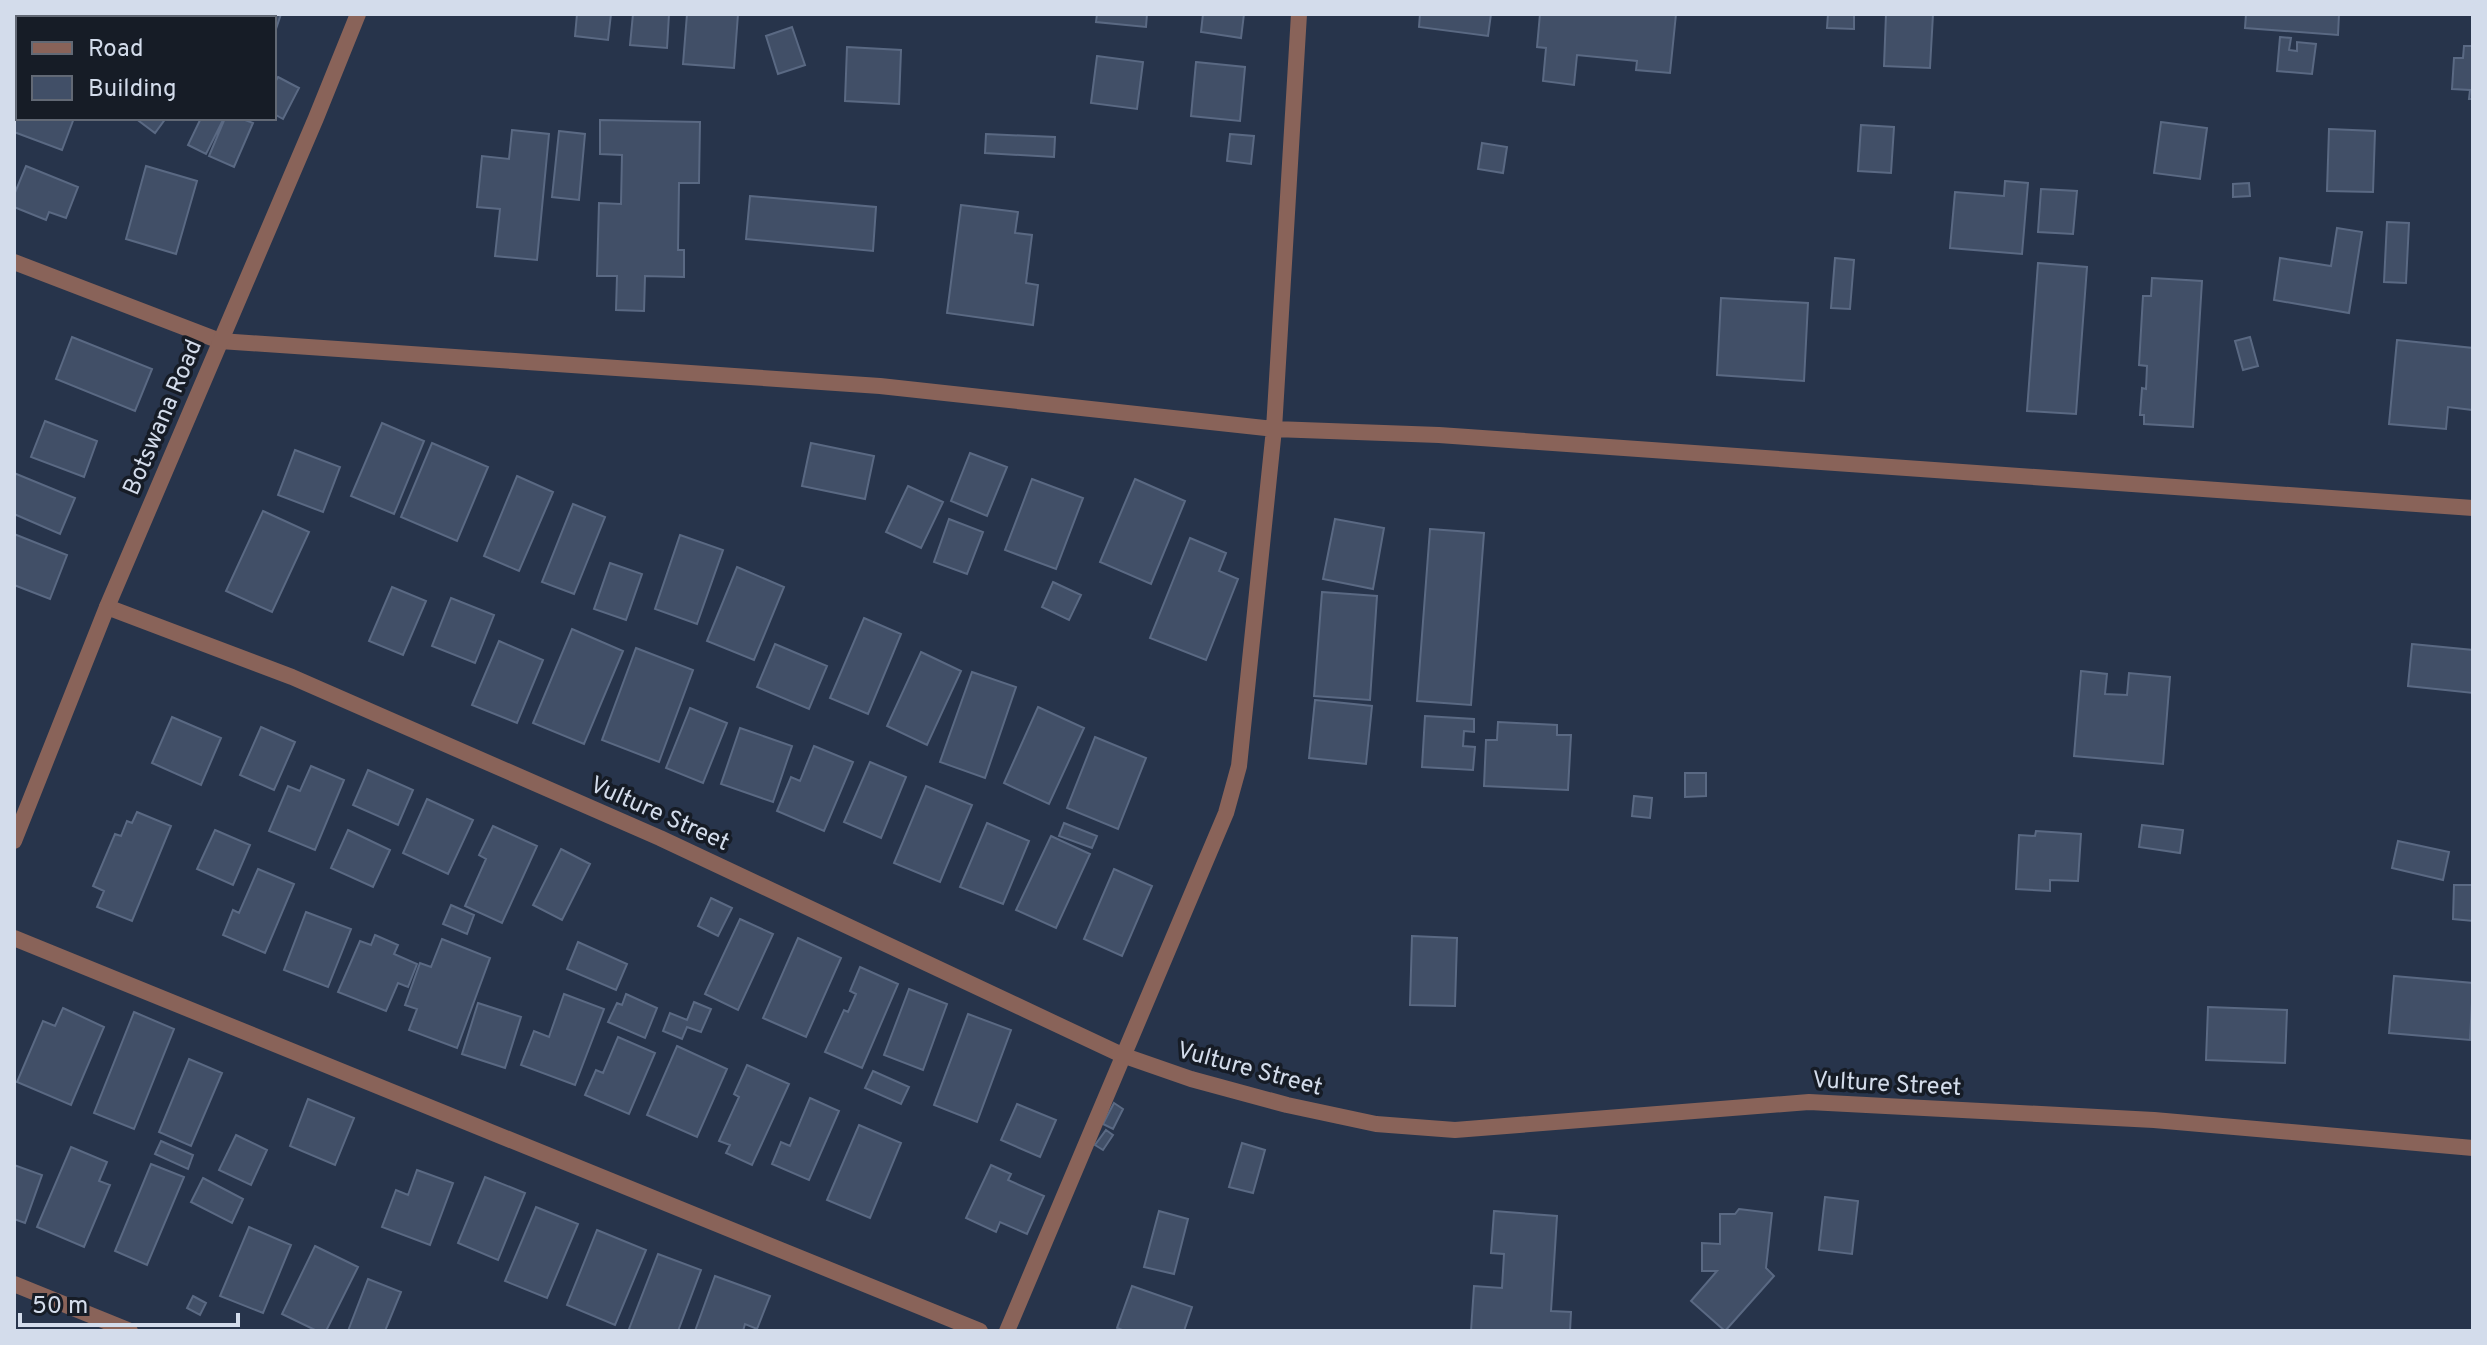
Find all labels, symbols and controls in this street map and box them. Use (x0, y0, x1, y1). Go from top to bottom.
legend (16, 16, 276, 120)
text: Road (88, 35, 144, 65)
text: Building (88, 75, 177, 105)
street label: Botswana Road (118, 335, 210, 500)
street label: Vulture Street (585, 771, 734, 859)
street label: Vulture Street (1173, 1036, 1326, 1104)
street label: Vulture Street (1812, 1066, 1962, 1104)
scale bar (20, 1277, 238, 1327)
text: 50 m (32, 1292, 88, 1322)

